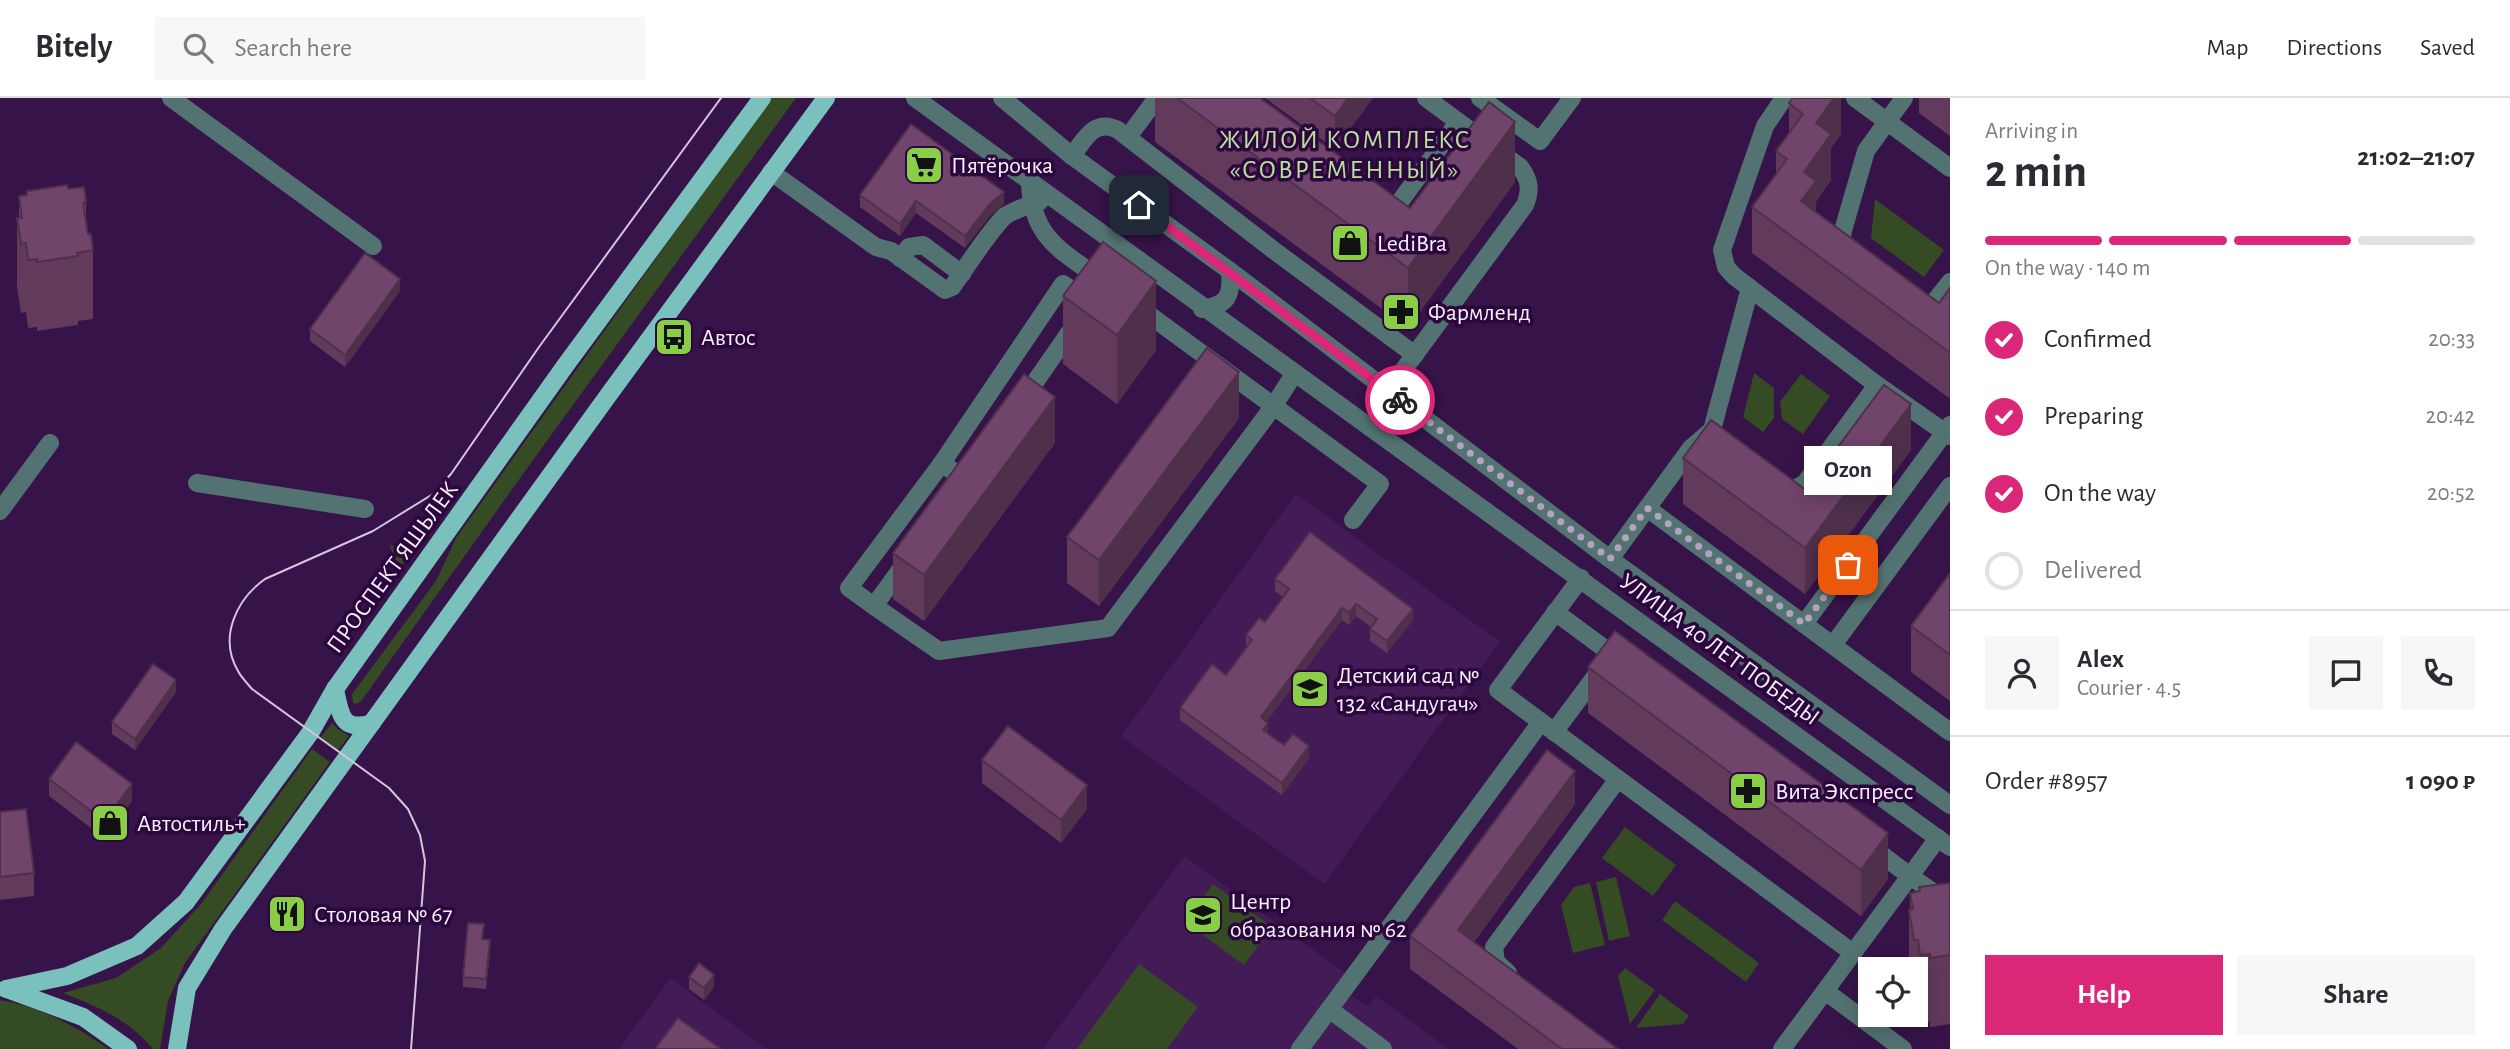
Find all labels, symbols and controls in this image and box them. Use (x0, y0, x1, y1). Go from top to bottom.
search box (155, 17, 645, 80)
icon: search (179, 29, 217, 67)
text: Bitely (35, 31, 113, 64)
text: Search here (235, 35, 352, 61)
text: Map (2206, 36, 2248, 60)
text: Directions (2286, 36, 2382, 60)
text: Saved (2420, 36, 2475, 60)
text: Arriving in (1985, 120, 2078, 143)
district label: ЖИЛОЙ КОМПЛЕКС «СОВРЕМЕННЫЙ» (1219, 127, 1471, 183)
supermarket icon: Пятёрочка (903, 144, 945, 186)
text: 21:02–21:07 (2357, 144, 2475, 170)
text: 2 min (1985, 149, 2087, 195)
place label: Пятёрочка (951, 154, 1053, 178)
pin (1109, 175, 1169, 235)
icon: home (1120, 186, 1158, 224)
shop icon: LediBra (1329, 222, 1371, 264)
place label: LediBra (1377, 232, 1447, 256)
text: On the way · 140 m (1985, 257, 2150, 280)
pharmacy icon: Фармленд (1380, 291, 1422, 333)
place label: Фармленд (1428, 301, 1531, 325)
bus stop icon: Автос (653, 316, 695, 358)
icon: check (1985, 321, 2023, 359)
place label: Автос (701, 326, 756, 350)
text: Confirmed (2044, 326, 2152, 352)
text: 20:33 (2428, 328, 2475, 351)
courier (1365, 365, 1435, 435)
icon: bike (1381, 381, 1419, 419)
icon: check (1985, 398, 2023, 436)
text: Preparing (2044, 403, 2143, 429)
text: 20:42 (2426, 405, 2475, 428)
callout: Ozon (1804, 446, 1892, 495)
text: Ozon (1824, 459, 1872, 482)
icon: check (1985, 475, 2023, 513)
street label: ПРОСПЕКТ ЯШЬЛЕК (323, 477, 463, 658)
text: On the way (2044, 480, 2156, 506)
text: 20:52 (2427, 482, 2475, 505)
pin (1818, 535, 1878, 595)
icon: bag (1829, 546, 1867, 584)
text: Delivered (2044, 557, 2142, 583)
street label: УЛИЦА 40 ЛЕТ ПОБЕДЫ (1615, 569, 1824, 730)
button: person (1985, 636, 2059, 710)
button: chat (2309, 636, 2383, 710)
button: phone (2401, 636, 2475, 710)
text: Alex (2077, 646, 2124, 672)
place label: Детский сад № 132 «Сандугач» (1337, 664, 1479, 716)
school or university icon: Детский сад № 132 «Сандугач» (1289, 668, 1331, 710)
text: Courier · 4.5 (2077, 677, 2181, 700)
text: Order #8957 (1985, 768, 2108, 794)
text: 1 090 ₽ (2406, 768, 2475, 794)
pharmacy icon: Вита Экспресс (1727, 770, 1769, 812)
place label: Вита Экспресс (1775, 780, 1914, 804)
shop icon: Автостиль+ (89, 802, 131, 844)
place label: Автостиль+ (137, 812, 246, 836)
place label: Центр образования № 62 (1230, 890, 1407, 942)
restaurant icon: Столовая № 67 (266, 893, 308, 935)
school or university icon: Центр образования № 62 (1182, 894, 1224, 936)
place label: Столовая № 67 (314, 903, 453, 927)
button: Help (1985, 955, 2223, 1035)
button: Share (2237, 955, 2475, 1035)
map controls (1858, 957, 1928, 1027)
button: locate (1858, 957, 1928, 1027)

